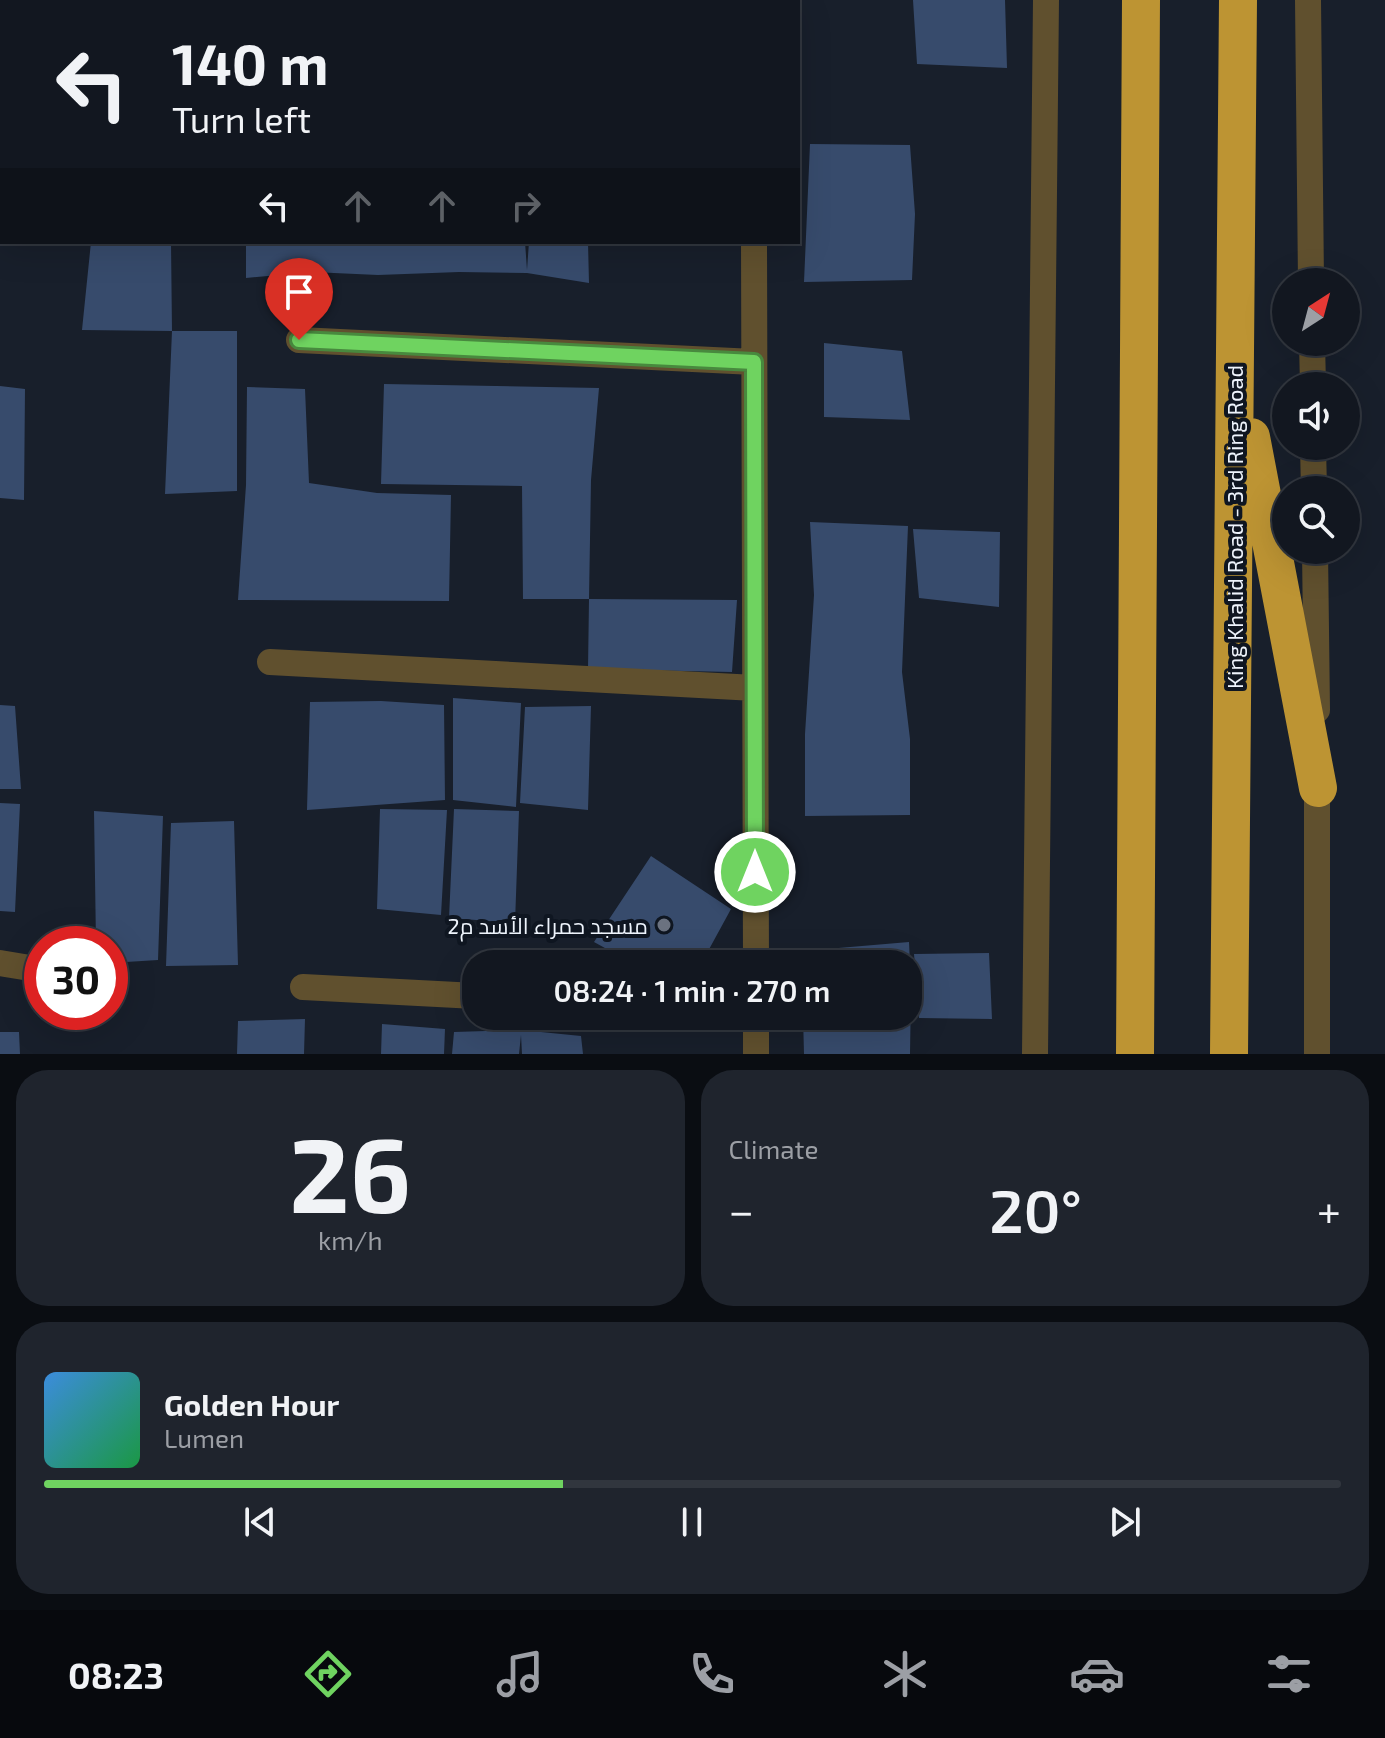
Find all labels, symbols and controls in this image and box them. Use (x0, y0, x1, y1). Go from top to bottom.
text: 140 m (172, 29, 329, 96)
icon: left (40, 32, 144, 136)
text: Turn left (172, 97, 311, 140)
icon: left (252, 184, 296, 228)
icon: ahead (336, 184, 380, 228)
icon: ahead (420, 184, 464, 228)
icon: right (504, 184, 548, 228)
pin (265, 258, 333, 340)
north arrow (1272, 268, 1360, 356)
map controls (1272, 268, 1360, 564)
icon: arrive (277, 270, 321, 314)
street label: King Khalid Road - 3rd Ring Road (1221, 365, 1247, 689)
button: sound (1272, 372, 1360, 460)
button: search (1272, 476, 1360, 564)
position arrow (713, 830, 797, 914)
place label: مسجد حمراء الأسد م2 (447, 912, 648, 942)
marker: مسجد حمراء الأسد م2 (655, 916, 673, 934)
speed limit sign: 30 (24, 926, 128, 1030)
text: 08:24 · 1 min · 270 m (554, 972, 830, 1008)
text: 26 (289, 1109, 411, 1234)
text: Climate (729, 1133, 818, 1164)
text: 20° (989, 1173, 1082, 1245)
text: − (729, 1183, 754, 1236)
text: + (1317, 1183, 1341, 1236)
text: km/h (318, 1224, 383, 1255)
text: Golden Hour (164, 1386, 339, 1422)
text: Lumen (164, 1422, 244, 1453)
icon: previous (238, 1500, 282, 1544)
icon: pause (670, 1500, 714, 1544)
icon: next (1103, 1500, 1147, 1544)
icon: directions (300, 1646, 356, 1702)
icon: music (492, 1646, 548, 1702)
icon: phone (684, 1646, 740, 1702)
icon: climate (877, 1646, 933, 1702)
icon: car (1069, 1646, 1125, 1702)
icon: filters (1261, 1646, 1317, 1702)
text: 08:23 (68, 1653, 164, 1696)

